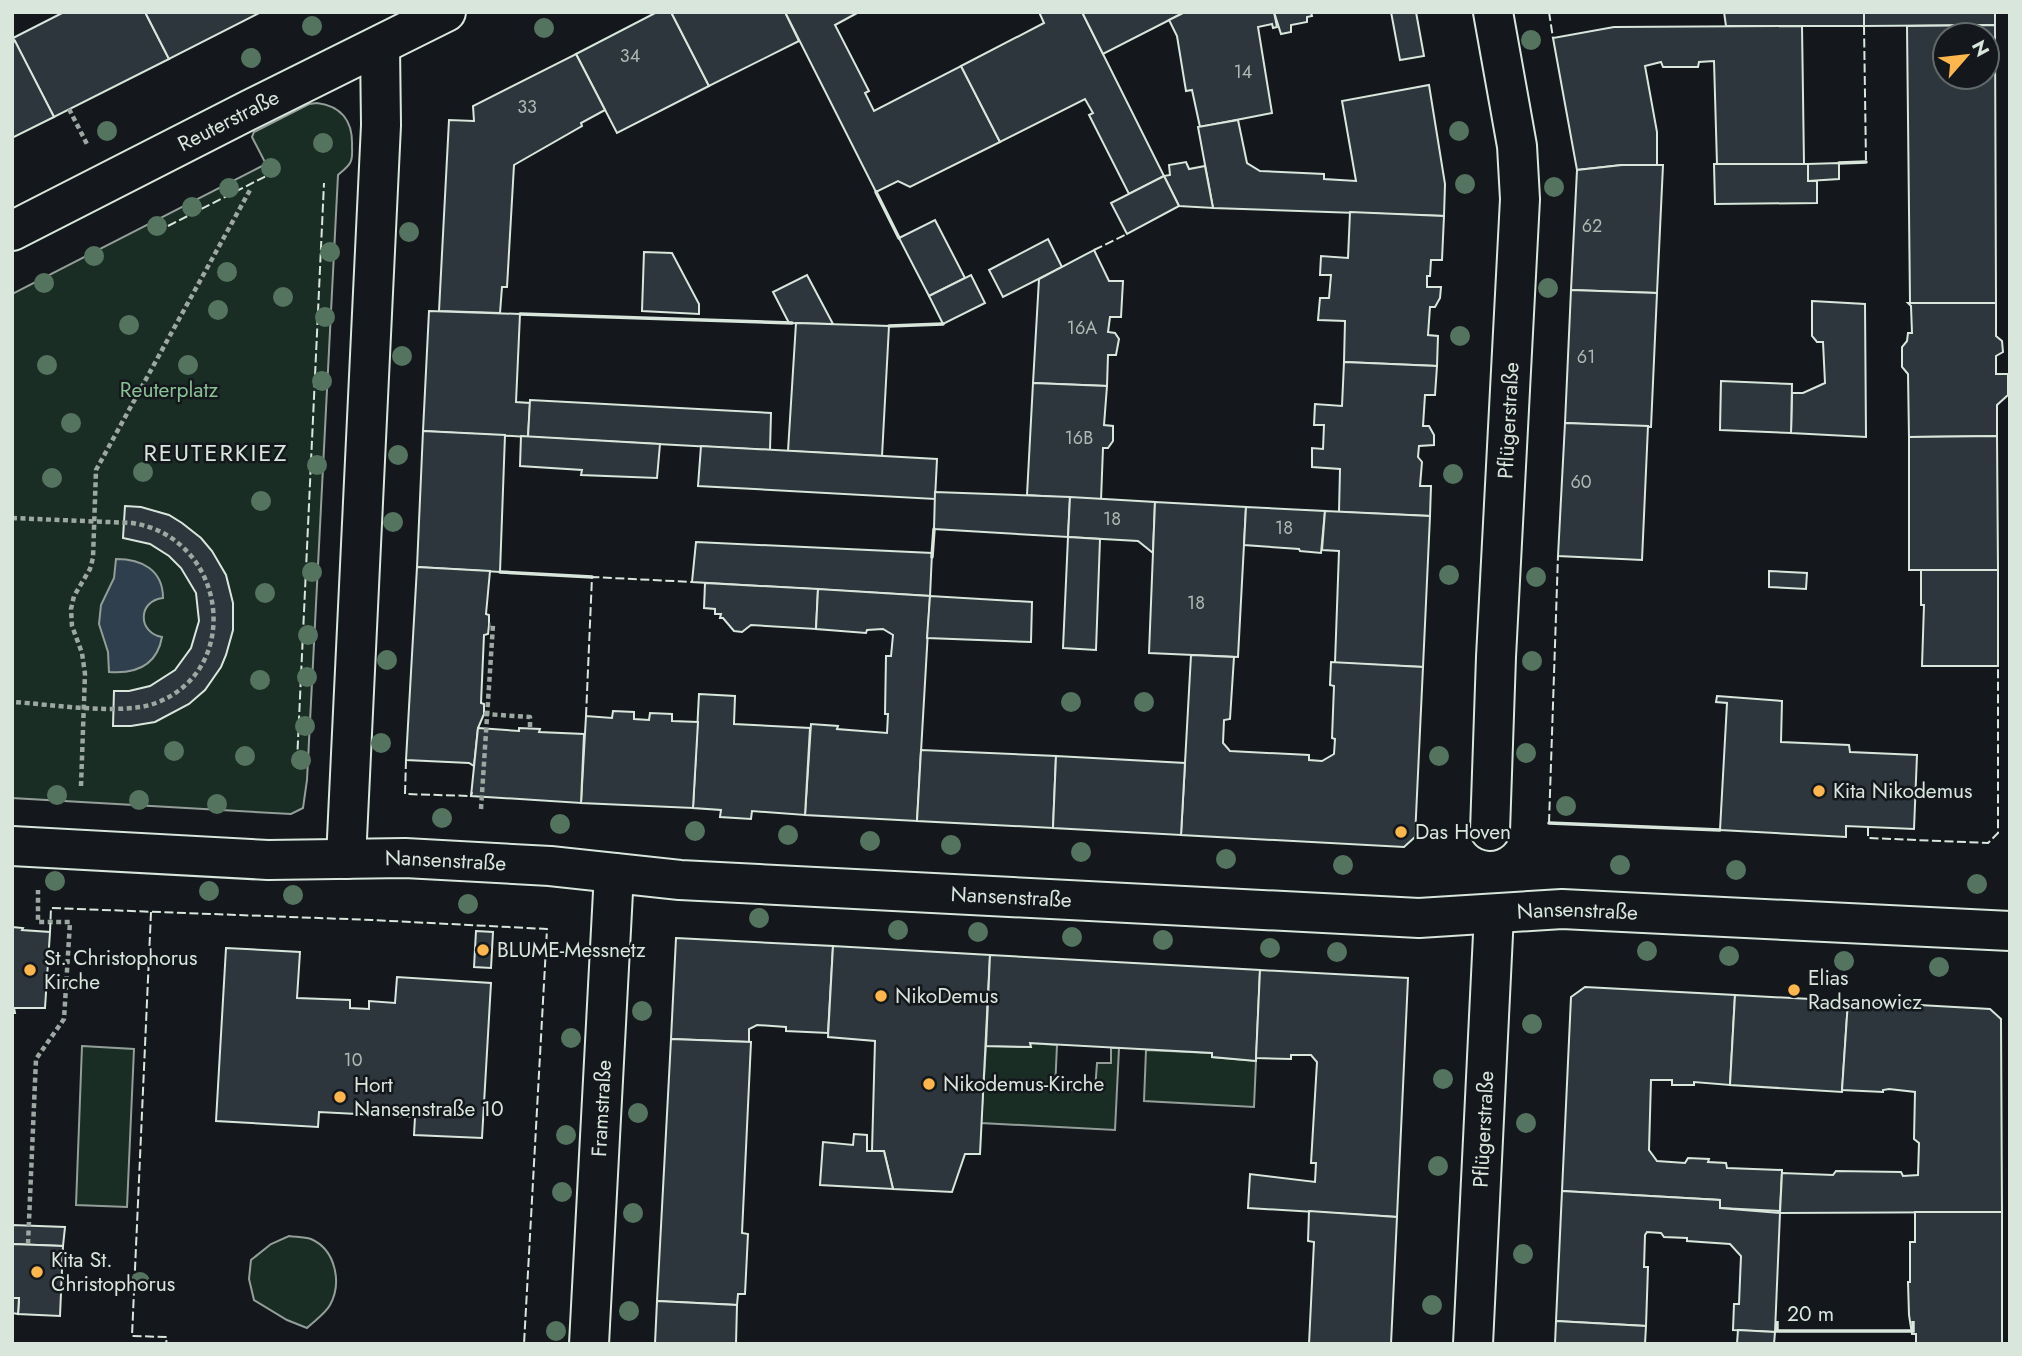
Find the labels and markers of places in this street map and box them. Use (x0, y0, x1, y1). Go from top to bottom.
place label: Kita Nikodemus (1833, 776, 1973, 806)
marker: Kita Nikodemus (1811, 783, 1827, 799)
place label: Das Hoven (1415, 817, 1511, 847)
marker: Das Hoven (1393, 824, 1409, 840)
place label: BLUME-Messnetz (497, 935, 646, 965)
marker: BLUME-Messnetz (475, 942, 491, 958)
place label: St. Christophorus Kirche (44, 943, 197, 997)
marker: St. Christophorus Kirche (22, 962, 38, 978)
place label: Elias Radsanowicz (1808, 963, 1922, 1017)
place label: NikoDemus (895, 981, 998, 1011)
marker: Elias Radsanowicz (1786, 982, 1802, 998)
marker: NikoDemus (873, 988, 889, 1004)
place label: Nikodemus-Kirche (943, 1069, 1104, 1099)
place label: Hort Nansenstraße 10 (354, 1070, 504, 1124)
marker: Nikodemus-Kirche (921, 1076, 937, 1092)
marker: Hort Nansenstraße 10 (332, 1089, 348, 1105)
place label: Kita St. Christophorus (51, 1245, 175, 1299)
marker: Kita St. Christophorus (29, 1264, 45, 1280)

